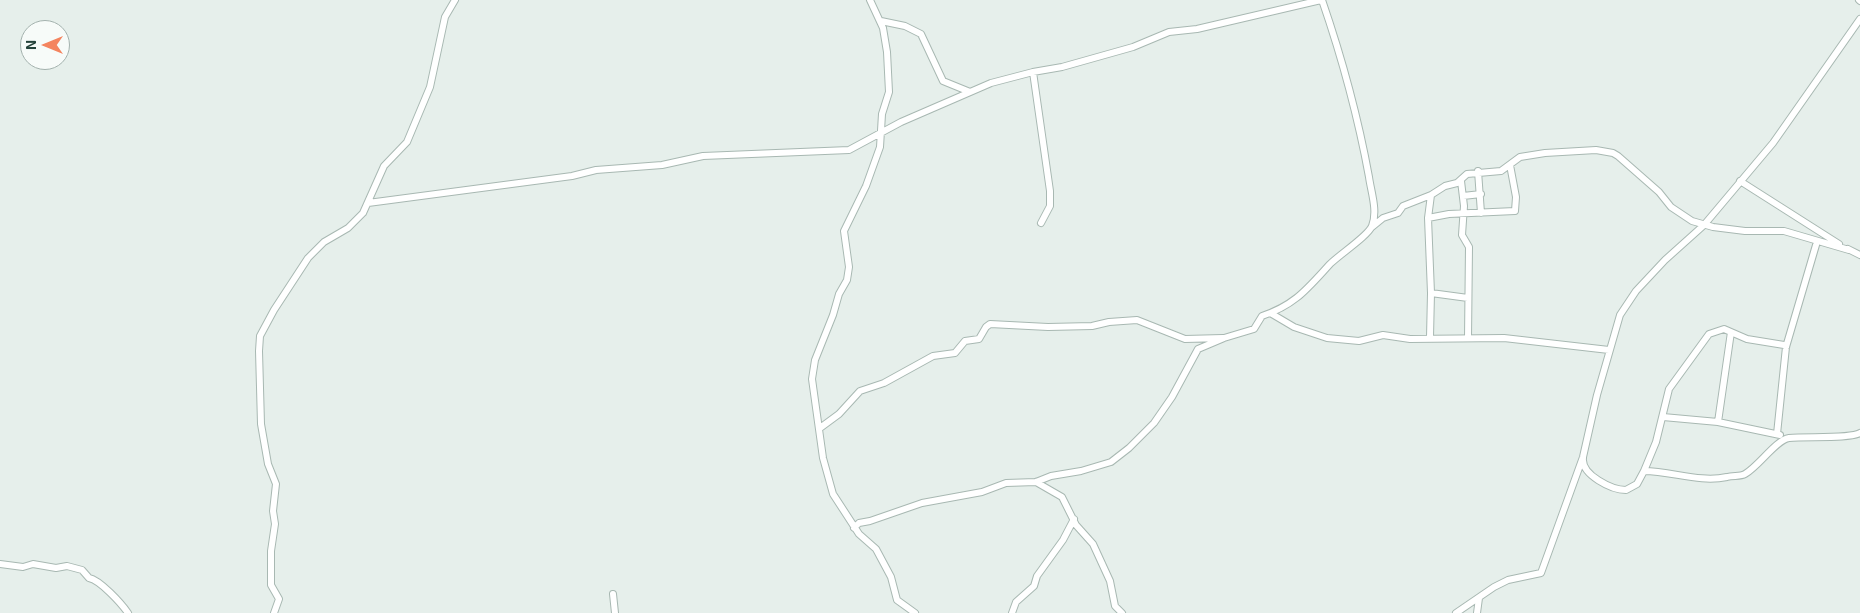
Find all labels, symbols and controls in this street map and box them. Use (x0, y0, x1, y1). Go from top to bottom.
north arrow (20, 20, 70, 70)
text: N (22, 40, 39, 50)

